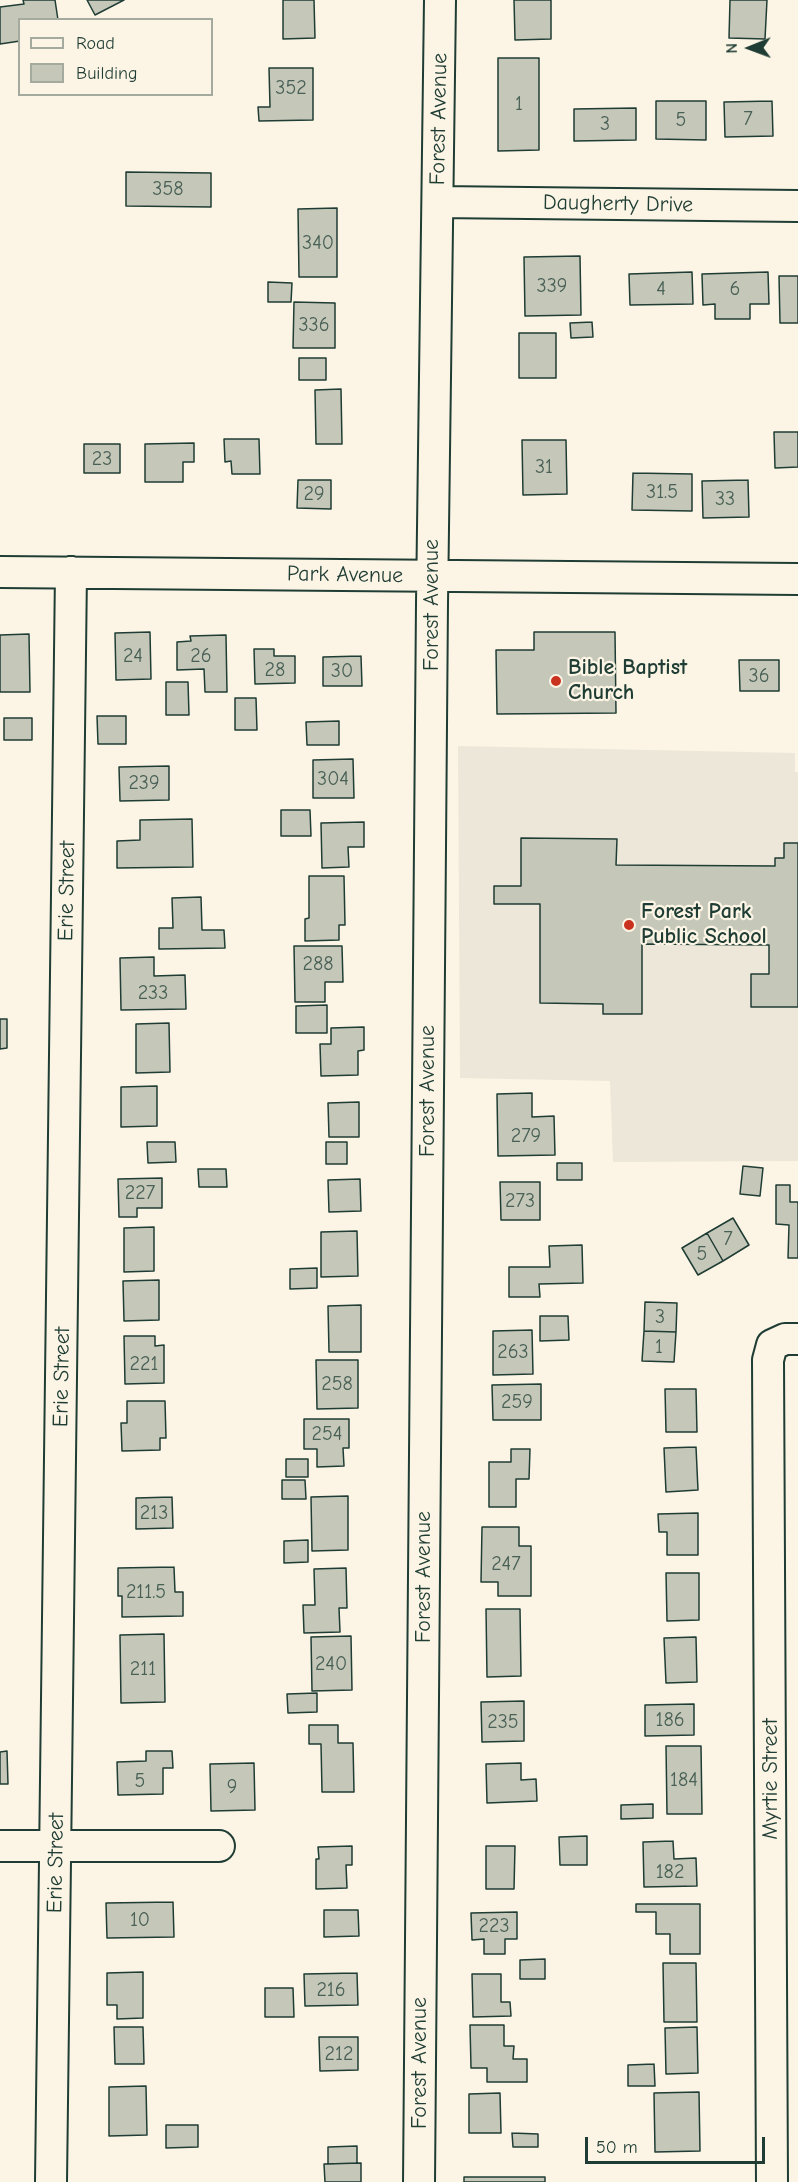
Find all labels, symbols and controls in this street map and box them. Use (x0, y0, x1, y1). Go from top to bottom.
legend (18, 18, 213, 96)
north arrow (720, 18, 780, 78)
text: Road (76, 33, 115, 54)
text: N (723, 43, 741, 54)
street label: Forest Avenue (425, 53, 453, 185)
text: Building (76, 63, 138, 84)
house number: 352 (275, 76, 307, 100)
house number: 1 (515, 92, 523, 116)
house number: 7 (743, 107, 753, 131)
house number: 5 (676, 108, 686, 132)
house number: 3 (600, 112, 610, 136)
house number: 358 (152, 177, 184, 201)
street label: Daugherty Drive (543, 189, 693, 219)
house number: 340 (302, 231, 334, 255)
house number: 339 (537, 274, 567, 298)
house number: 4 (656, 277, 666, 301)
house number: 6 (730, 277, 740, 301)
house number: 336 (298, 313, 330, 337)
house number: 23 (92, 447, 112, 471)
house number: 31 (535, 455, 553, 479)
house number: 31.5 (646, 480, 678, 504)
house number: 29 (303, 482, 325, 506)
house number: 33 (715, 487, 735, 511)
street label: Forest Avenue (419, 539, 445, 671)
street label: Park Avenue (287, 561, 403, 589)
house number: 24 (123, 644, 143, 668)
house number: 26 (190, 644, 212, 668)
place label: Bible Baptist Church (568, 655, 687, 706)
house number: 28 (265, 658, 285, 682)
house number: 30 (331, 659, 353, 683)
house number: 36 (749, 664, 769, 688)
marker: Bible Baptist Church (549, 674, 563, 688)
house number: 304 (317, 767, 349, 791)
house number: 239 (128, 771, 160, 795)
street label: Erie Street (53, 841, 81, 941)
place label: Forest Park Public School (641, 899, 767, 950)
marker: Forest Park Public School (622, 918, 636, 932)
house number: 288 (302, 952, 334, 976)
house number: 233 (138, 981, 168, 1005)
street label: Forest Avenue (415, 1025, 441, 1157)
house number: 279 (511, 1124, 541, 1148)
house number: 227 (125, 1181, 155, 1205)
house number: 273 (505, 1189, 535, 1213)
house number: 7 (723, 1227, 733, 1251)
house number: 5 (697, 1242, 707, 1266)
house number: 3 (655, 1305, 665, 1329)
street label: Erie Street (48, 1327, 76, 1427)
house number: 1 (655, 1335, 663, 1359)
house number: 263 (497, 1340, 529, 1364)
house number: 221 (130, 1352, 158, 1376)
house number: 258 (321, 1372, 353, 1396)
house number: 259 (501, 1390, 533, 1414)
house number: 254 (312, 1422, 342, 1446)
house number: 213 (140, 1501, 168, 1525)
street label: Forest Avenue (411, 1511, 437, 1643)
house number: 247 (491, 1552, 521, 1576)
house number: 211.5 (126, 1580, 166, 1604)
house number: 240 (315, 1652, 347, 1676)
house number: 211 (130, 1657, 156, 1681)
house number: 186 (655, 1708, 685, 1732)
house number: 235 (487, 1710, 519, 1734)
street label: Myrtie Street (758, 1718, 784, 1840)
house number: 184 (670, 1768, 698, 1792)
house number: 5 (135, 1769, 145, 1793)
house number: 9 (227, 1775, 237, 1799)
street label: Erie Street (42, 1813, 70, 1913)
house number: 182 (656, 1860, 684, 1884)
house number: 10 (130, 1908, 150, 1932)
house number: 223 (478, 1914, 510, 1938)
house number: 216 (316, 1978, 346, 2002)
street label: Forest Avenue (407, 1997, 433, 2129)
house number: 212 (325, 2042, 353, 2066)
scale bar (588, 2125, 768, 2163)
text: 50 m (596, 2137, 638, 2158)

